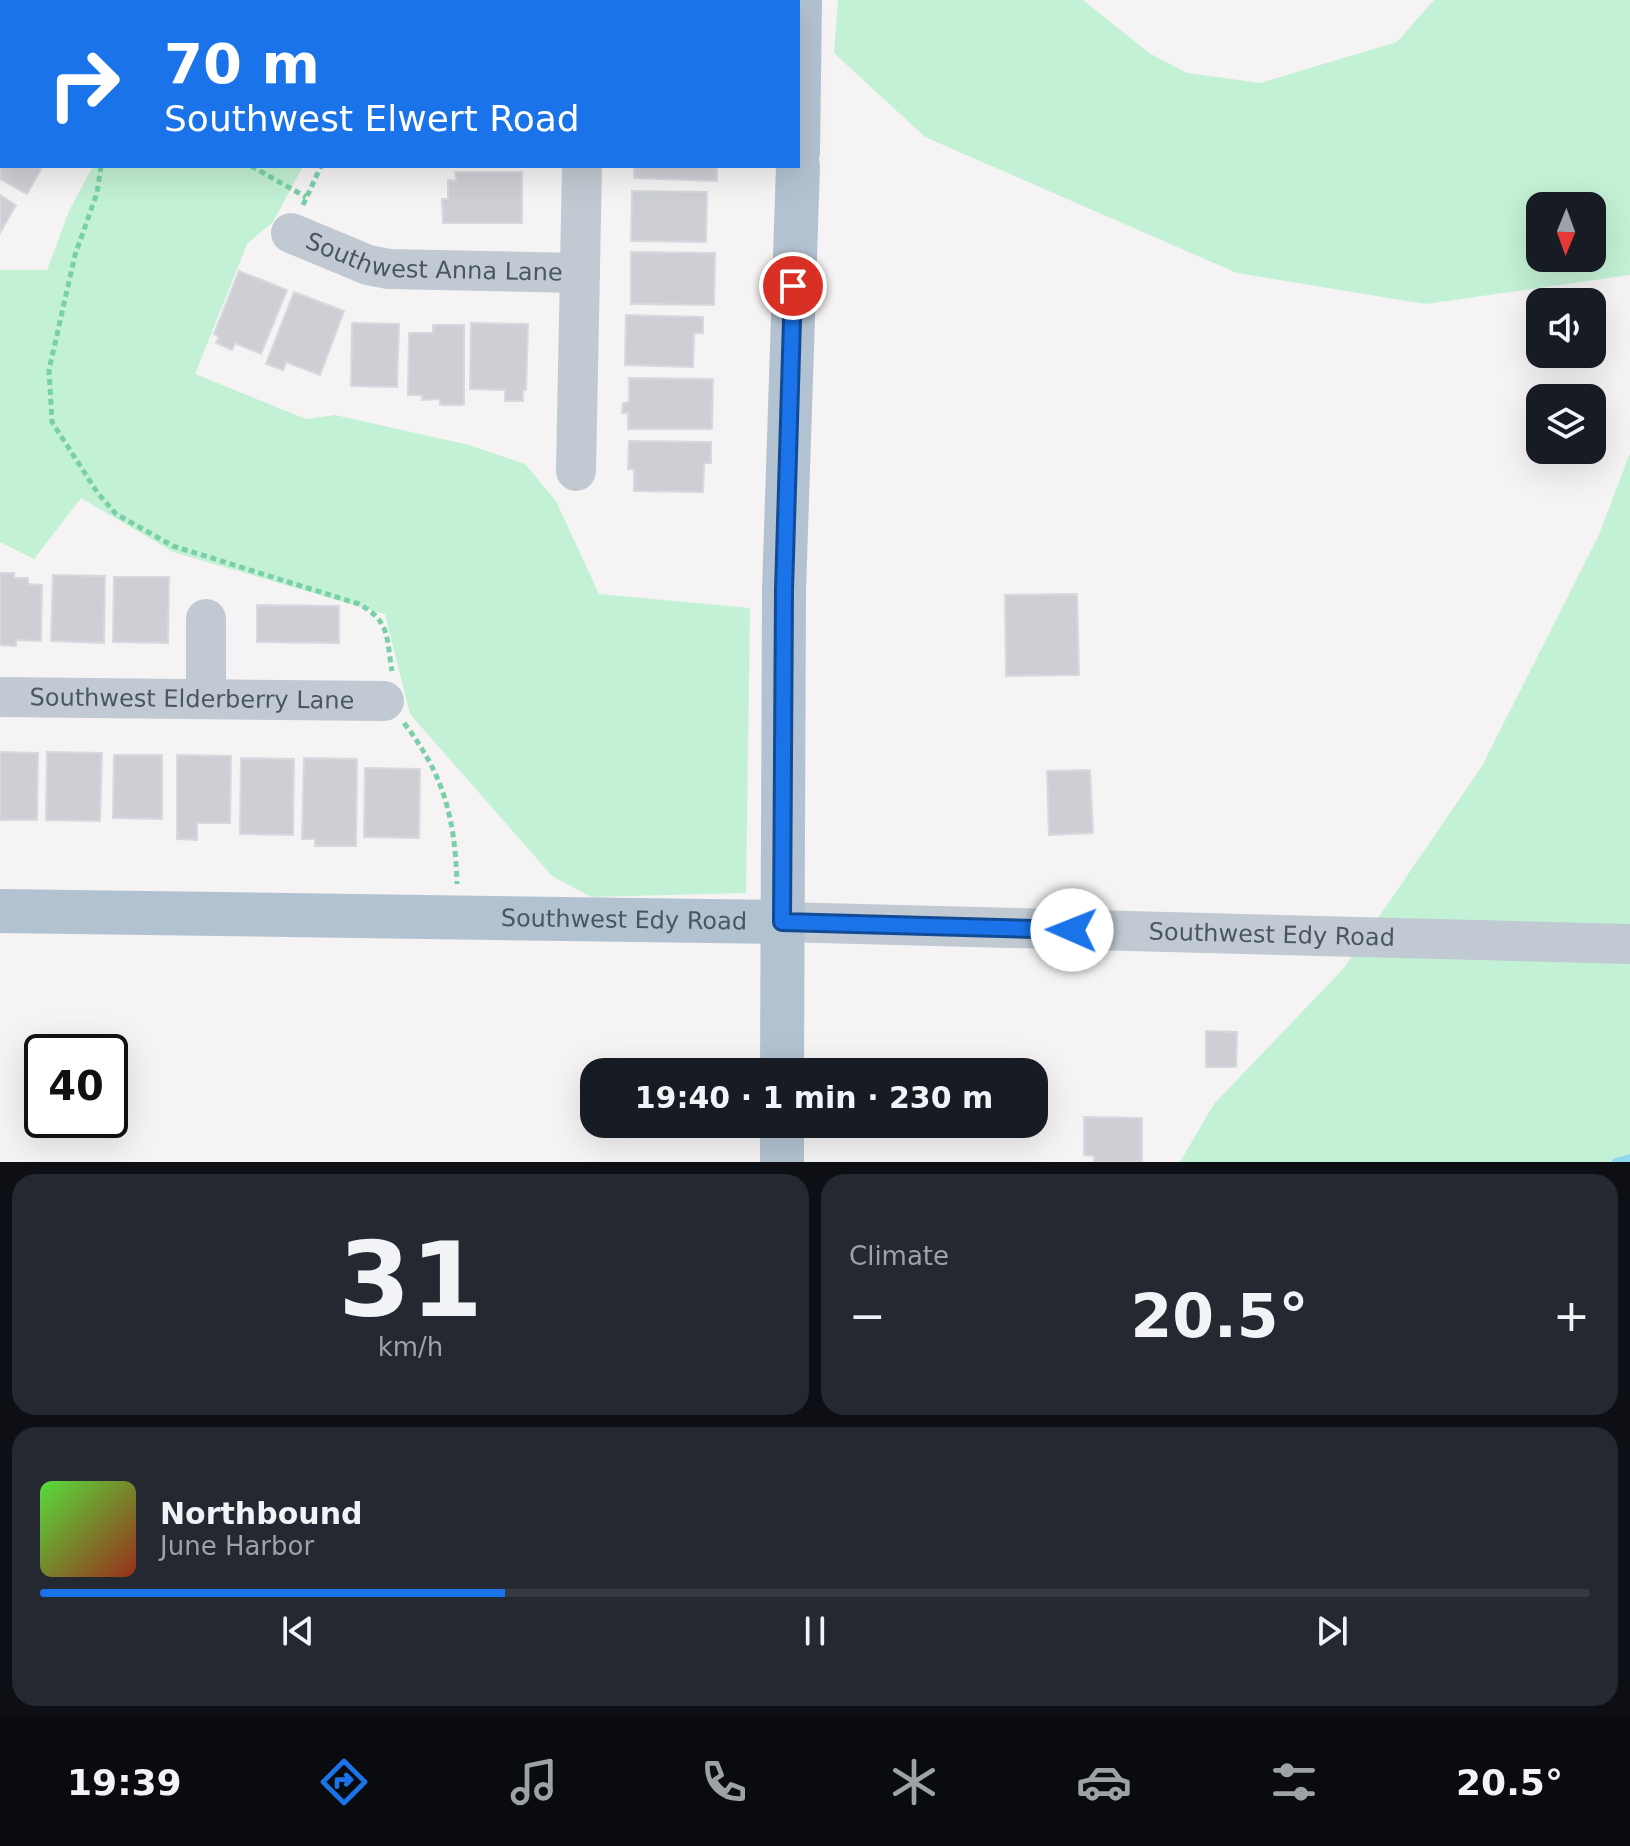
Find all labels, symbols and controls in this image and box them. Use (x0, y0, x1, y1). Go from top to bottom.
text: 70 m (164, 31, 320, 96)
icon: right (32, 32, 136, 136)
text: Southwest Elwert Road (164, 98, 580, 139)
north arrow (1526, 192, 1606, 272)
map controls (1526, 192, 1606, 464)
street label: Southwest Anna Lane (302, 227, 563, 287)
pin (759, 252, 827, 320)
icon: arrive (771, 264, 815, 308)
button: sound (1526, 288, 1606, 368)
button: layers (1526, 384, 1606, 464)
street label: Southwest Elderberry Lane (29, 683, 354, 715)
position arrow (1030, 888, 1114, 972)
street label: Southwest Edy Road (501, 904, 747, 936)
street label: Southwest Edy Road (1148, 918, 1395, 952)
speed limit sign: 40 (24, 1034, 128, 1138)
text: 19:40 · 1 min · 230 m (635, 1080, 993, 1115)
text: 31 (338, 1219, 483, 1341)
text: Climate (849, 1241, 949, 1271)
text: 20.5° (1130, 1281, 1309, 1351)
text: − (849, 1290, 886, 1341)
text: + (1553, 1290, 1590, 1341)
text: km/h (378, 1332, 443, 1362)
text: Northbound (160, 1496, 363, 1531)
text: June Harbor (160, 1531, 314, 1561)
icon: previous (276, 1609, 320, 1653)
icon: pause (793, 1609, 837, 1653)
icon: next (1310, 1609, 1354, 1653)
icon: directions (316, 1754, 372, 1810)
icon: music (506, 1754, 562, 1810)
icon: phone (696, 1754, 752, 1810)
icon: climate (886, 1754, 942, 1810)
icon: car (1076, 1754, 1132, 1810)
icon: filters (1266, 1754, 1322, 1810)
text: 19:39 (67, 1762, 182, 1803)
text: 20.5° (1456, 1762, 1563, 1803)

